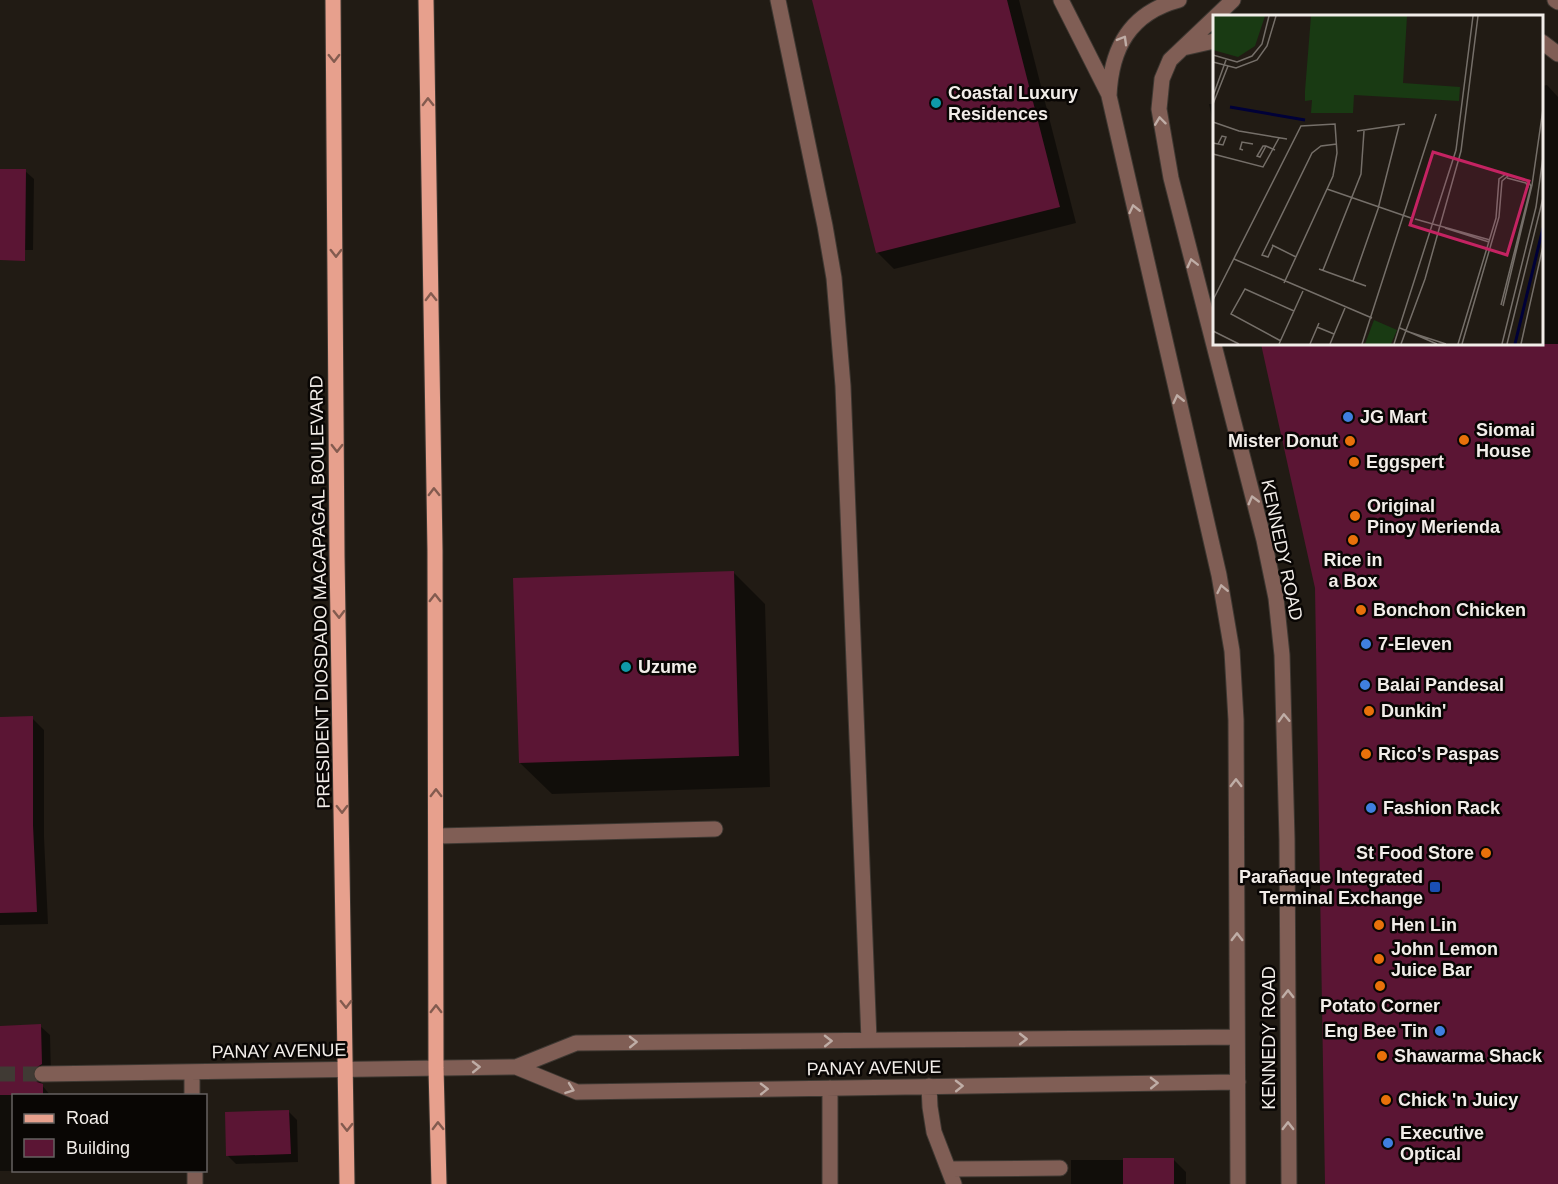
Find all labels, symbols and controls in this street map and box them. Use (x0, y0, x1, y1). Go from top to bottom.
inset map (1213, 15, 1543, 345)
one-way arrow (1116, 36, 1127, 46)
one-way arrow (328, 54, 340, 63)
place label: Coastal Luxury Residences (948, 83, 1078, 124)
marker: Coastal Luxury Residences (929, 96, 943, 110)
one-way arrow (422, 97, 435, 106)
one-way arrow (1154, 116, 1167, 125)
one-way arrow (1128, 204, 1141, 214)
one-way arrow (330, 249, 342, 258)
one-way arrow (1186, 259, 1199, 269)
one-way arrow (425, 292, 438, 301)
street label: PRESIDENT DIOSDADO MACAPAGAL BOULEVARD (306, 375, 334, 809)
one-way arrow (1172, 394, 1185, 404)
place label: JG Mart (1360, 407, 1427, 427)
marker: JG Mart (1341, 410, 1355, 424)
place label: Siomai House (1476, 420, 1535, 461)
place label: Mister Donut (1228, 431, 1338, 451)
marker: Siomai House (1457, 433, 1471, 447)
marker: Mister Donut (1343, 434, 1357, 448)
one-way arrow (331, 444, 343, 453)
place label: Eggspert (1366, 452, 1444, 472)
marker: Eggspert (1347, 455, 1361, 469)
street label: KENNEDY ROAD (1257, 478, 1307, 622)
one-way arrow (428, 487, 440, 496)
one-way arrow (1248, 495, 1261, 505)
place label: Original Pinoy Merienda (1367, 496, 1501, 537)
marker: Original Pinoy Merienda (1348, 509, 1362, 523)
marker: Rice in a Box (1346, 533, 1360, 547)
place label: Rice in a Box (1323, 550, 1383, 591)
one-way arrow (1216, 584, 1229, 594)
one-way arrow (429, 594, 441, 603)
place label: Bonchon Chicken (1373, 600, 1526, 620)
marker: Bonchon Chicken (1354, 603, 1368, 617)
one-way arrow (332, 610, 345, 619)
place label: 7-Eleven (1378, 634, 1452, 654)
marker: 7-Eleven (1359, 637, 1373, 651)
place label: Uzume (638, 657, 697, 677)
marker: Uzume (619, 660, 633, 674)
place label: Balai Pandesal (1377, 675, 1504, 695)
marker: Balai Pandesal (1358, 678, 1372, 692)
place label: Dunkin' (1381, 701, 1446, 721)
marker: Dunkin' (1362, 704, 1376, 718)
one-way arrow (1277, 713, 1290, 722)
place label: Rico's Paspas (1378, 744, 1499, 764)
marker: Rico's Paspas (1359, 747, 1373, 761)
one-way arrow (1230, 778, 1242, 787)
one-way arrow (430, 789, 443, 798)
place label: Fashion Rack (1383, 798, 1501, 818)
marker: Fashion Rack (1364, 801, 1378, 815)
one-way arrow (336, 805, 349, 814)
place label: St Food Store (1356, 843, 1474, 863)
marker: St Food Store (1479, 846, 1493, 860)
place label: Parañaque Integrated Terminal Exchange (1239, 867, 1423, 908)
marker: Parañaque Integrated Terminal Exchange (1428, 880, 1442, 894)
place label: Hen Lin (1391, 915, 1457, 935)
marker: Hen Lin (1372, 918, 1386, 932)
one-way arrow (1231, 932, 1243, 941)
place label: John Lemon Juice Bar (1391, 939, 1498, 980)
marker: John Lemon Juice Bar (1372, 952, 1386, 966)
street label: KENNEDY ROAD (1259, 966, 1279, 1110)
marker: Potato Corner (1373, 979, 1387, 993)
one-way arrow (1282, 990, 1294, 999)
place label: Potato Corner (1320, 996, 1440, 1016)
one-way arrow (340, 1000, 352, 1009)
one-way arrow (430, 1005, 442, 1014)
place label: Eng Bee Tin (1324, 1021, 1428, 1041)
marker: Eng Bee Tin (1433, 1024, 1447, 1038)
one-way arrow (1018, 1033, 1027, 1045)
one-way arrow (823, 1034, 832, 1047)
one-way arrow (628, 1036, 637, 1048)
street label: PANAY AVENUE (211, 1040, 347, 1062)
place label: Shawarma Shack (1394, 1046, 1543, 1066)
marker: Shawarma Shack (1375, 1049, 1389, 1063)
street label: PANAY AVENUE (806, 1057, 942, 1079)
one-way arrow (472, 1061, 481, 1073)
one-way arrow (1150, 1077, 1159, 1089)
one-way arrow (955, 1080, 964, 1092)
one-way arrow (564, 1081, 575, 1094)
one-way arrow (760, 1083, 769, 1095)
place label: Chick 'n Juicy (1398, 1090, 1518, 1110)
marker: Chick 'n Juicy (1379, 1093, 1393, 1107)
legend (12, 1094, 207, 1172)
text: Road (66, 1108, 109, 1128)
one-way arrow (431, 1121, 444, 1130)
one-way arrow (1282, 1121, 1294, 1130)
one-way arrow (341, 1122, 353, 1131)
place label: Executive Optical (1400, 1123, 1484, 1164)
marker: Executive Optical (1381, 1136, 1395, 1150)
text: Building (66, 1138, 130, 1158)

